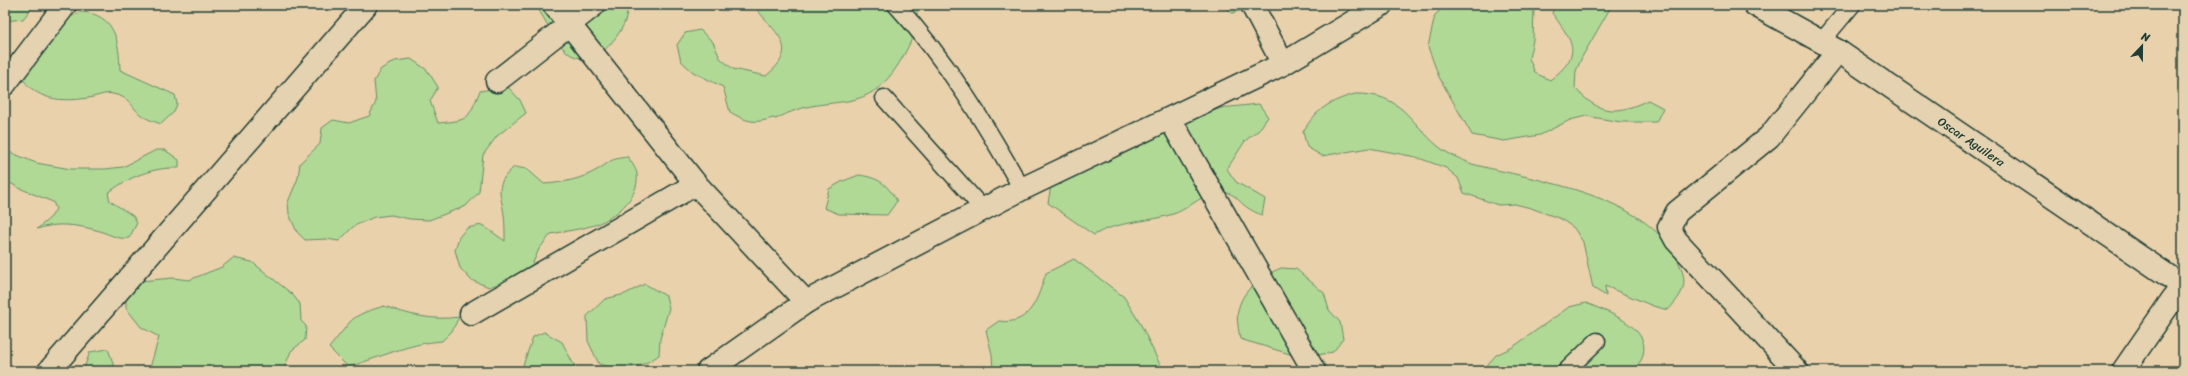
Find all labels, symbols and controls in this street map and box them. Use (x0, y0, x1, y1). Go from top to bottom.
north arrow (2122, 26, 2162, 66)
text: N (2138, 27, 2153, 48)
street label: Oscar Aguilera (1933, 111, 2010, 173)

